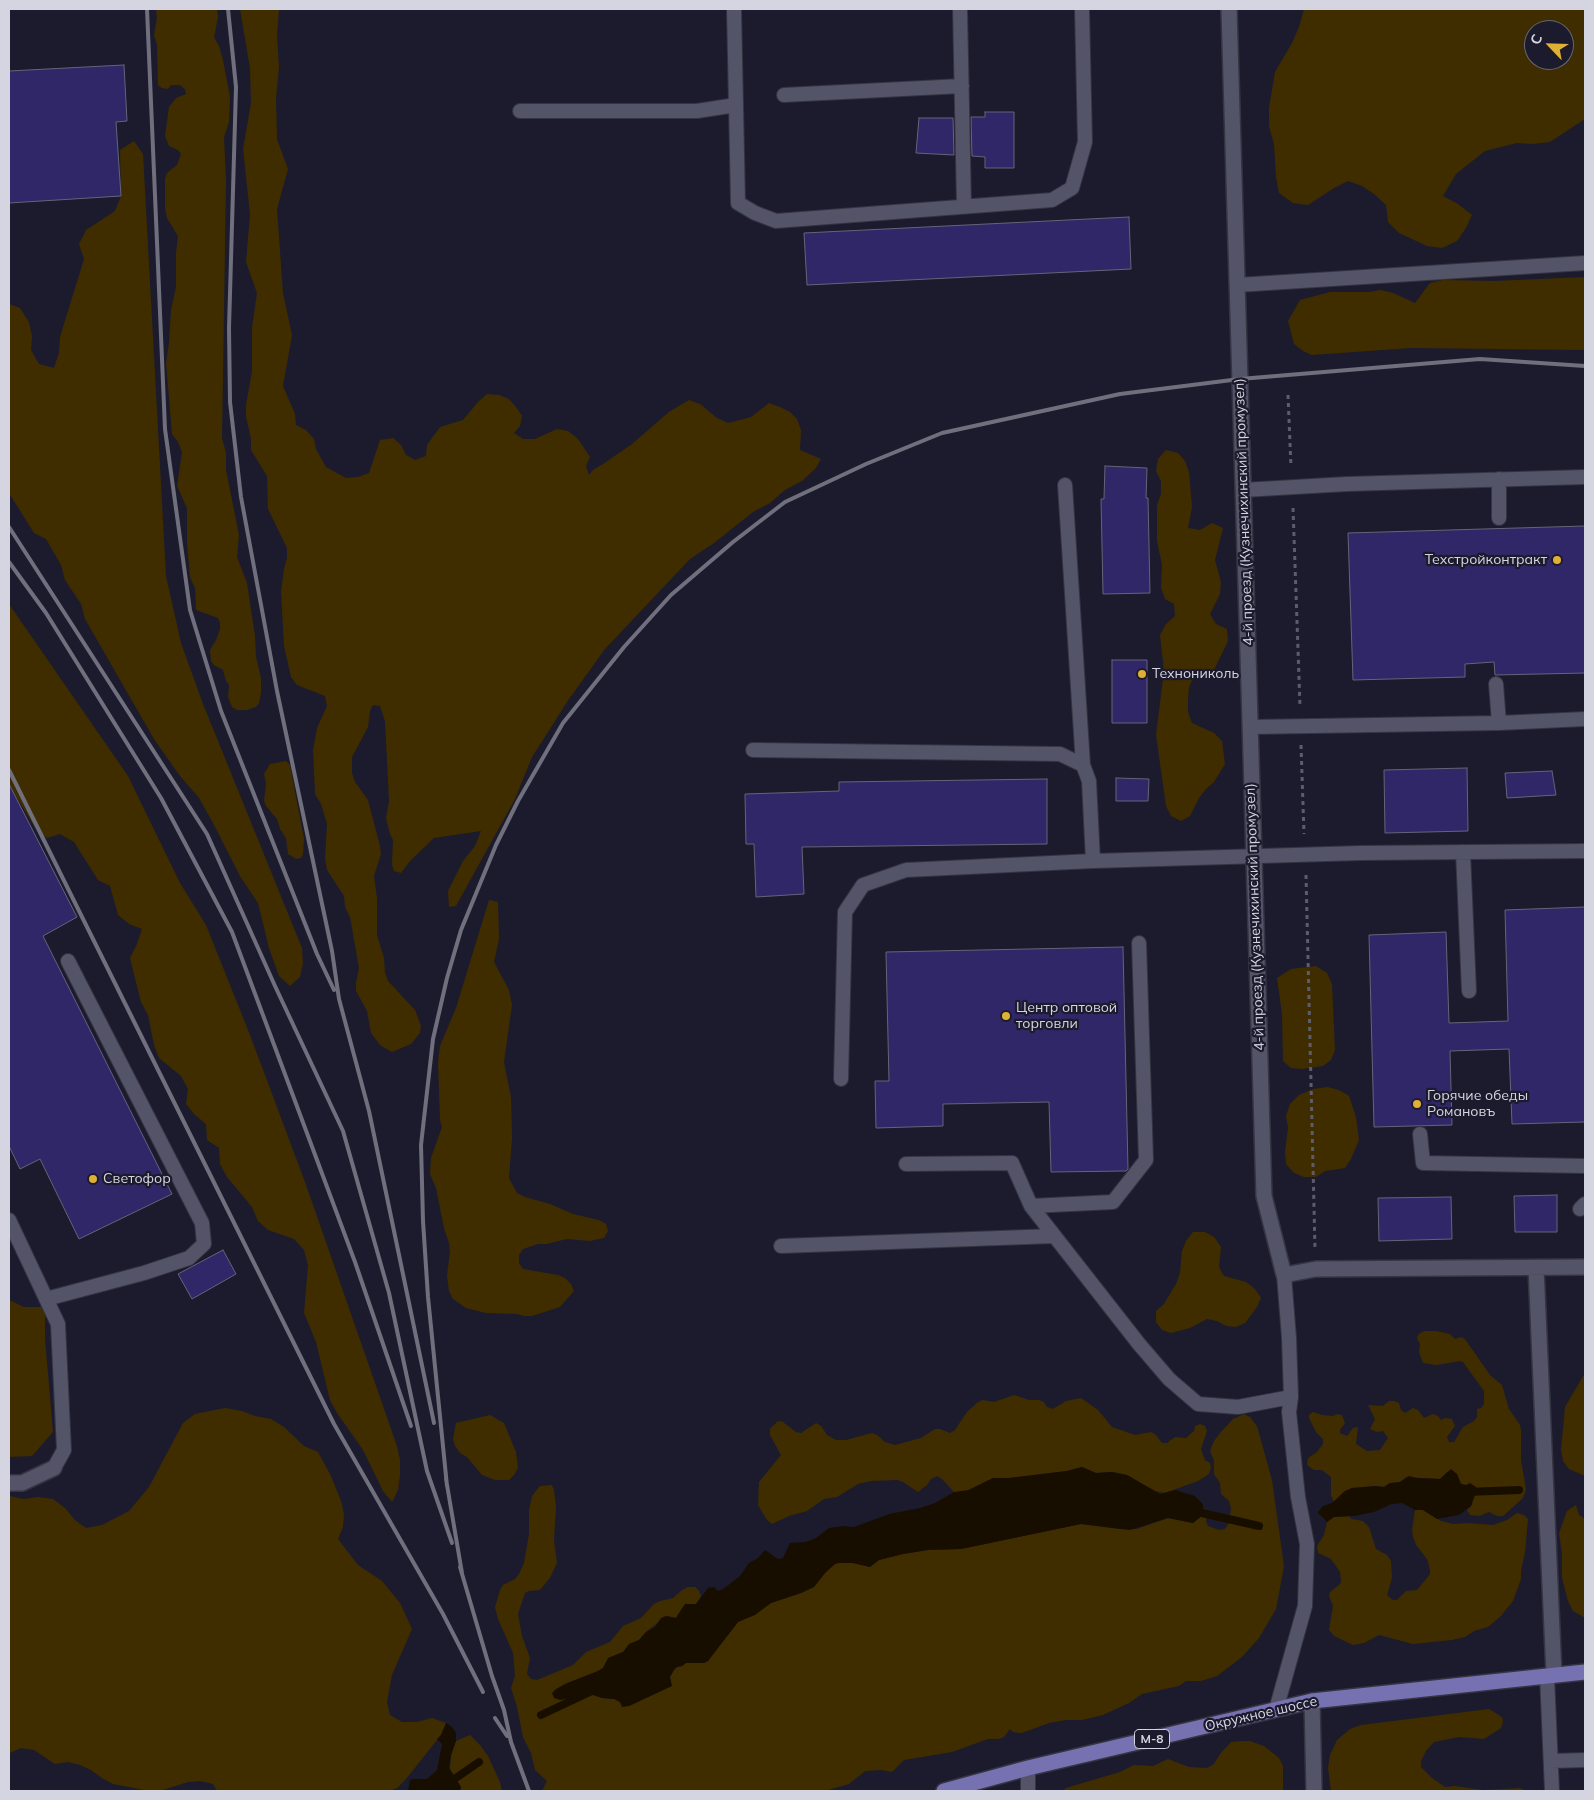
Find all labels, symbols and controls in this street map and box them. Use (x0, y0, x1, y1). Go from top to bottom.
north arrow (1524, 20, 1574, 70)
text: С (1526, 31, 1546, 47)
street label: 4-й проезд (Кузнечихинский промузел) (1231, 378, 1257, 646)
place label: Техстройконтракт (1425, 552, 1547, 568)
marker: Техстройконтракт (1551, 554, 1563, 566)
place label: Технониколь (1152, 666, 1239, 682)
marker: Технониколь (1136, 668, 1148, 680)
street label: 4-й проезд (Кузнечихинский промузел) (1242, 783, 1268, 1051)
place label: Центр оптовой торговли (1016, 1000, 1117, 1032)
marker: Центр оптовой торговли (1000, 1010, 1012, 1022)
place label: Горячие обеды Романовъ (1427, 1088, 1528, 1120)
marker: Горячие обеды Романовъ (1411, 1098, 1423, 1110)
place label: Светофор (103, 1171, 171, 1187)
marker: Светофор (87, 1173, 99, 1185)
street label: Окружное шоссе (1203, 1693, 1319, 1735)
road number: М-8 (1134, 1730, 1170, 1748)

